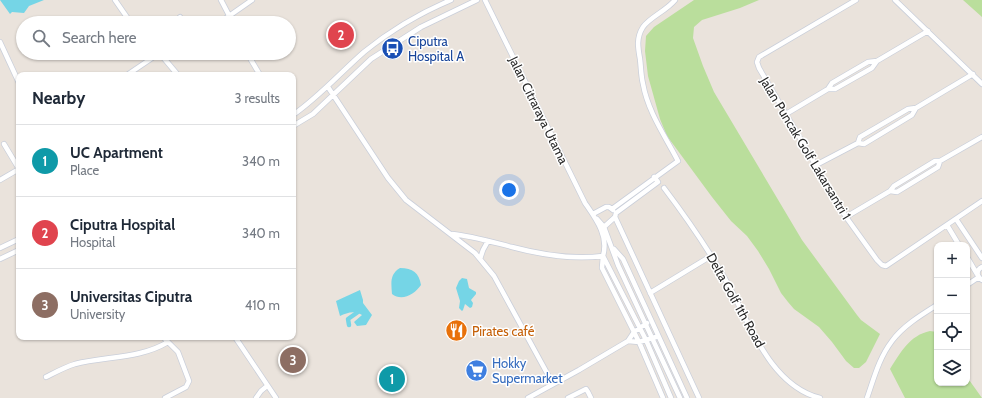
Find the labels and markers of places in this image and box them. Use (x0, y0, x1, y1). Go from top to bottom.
pin: 2 (328, 20, 354, 50)
place label: Ciputra Hospital A (408, 33, 464, 64)
bus stop icon: Ciputra Hospital A (380, 35, 406, 61)
restaurant icon: Pirates café (443, 318, 469, 344)
place label: Pirates café (472, 323, 535, 339)
pin: 3 (280, 345, 306, 375)
place label: Hokky Supermarket (492, 355, 563, 386)
supermarket icon: Hokky Supermarket (463, 357, 489, 383)
pin: 1 (379, 364, 405, 394)

